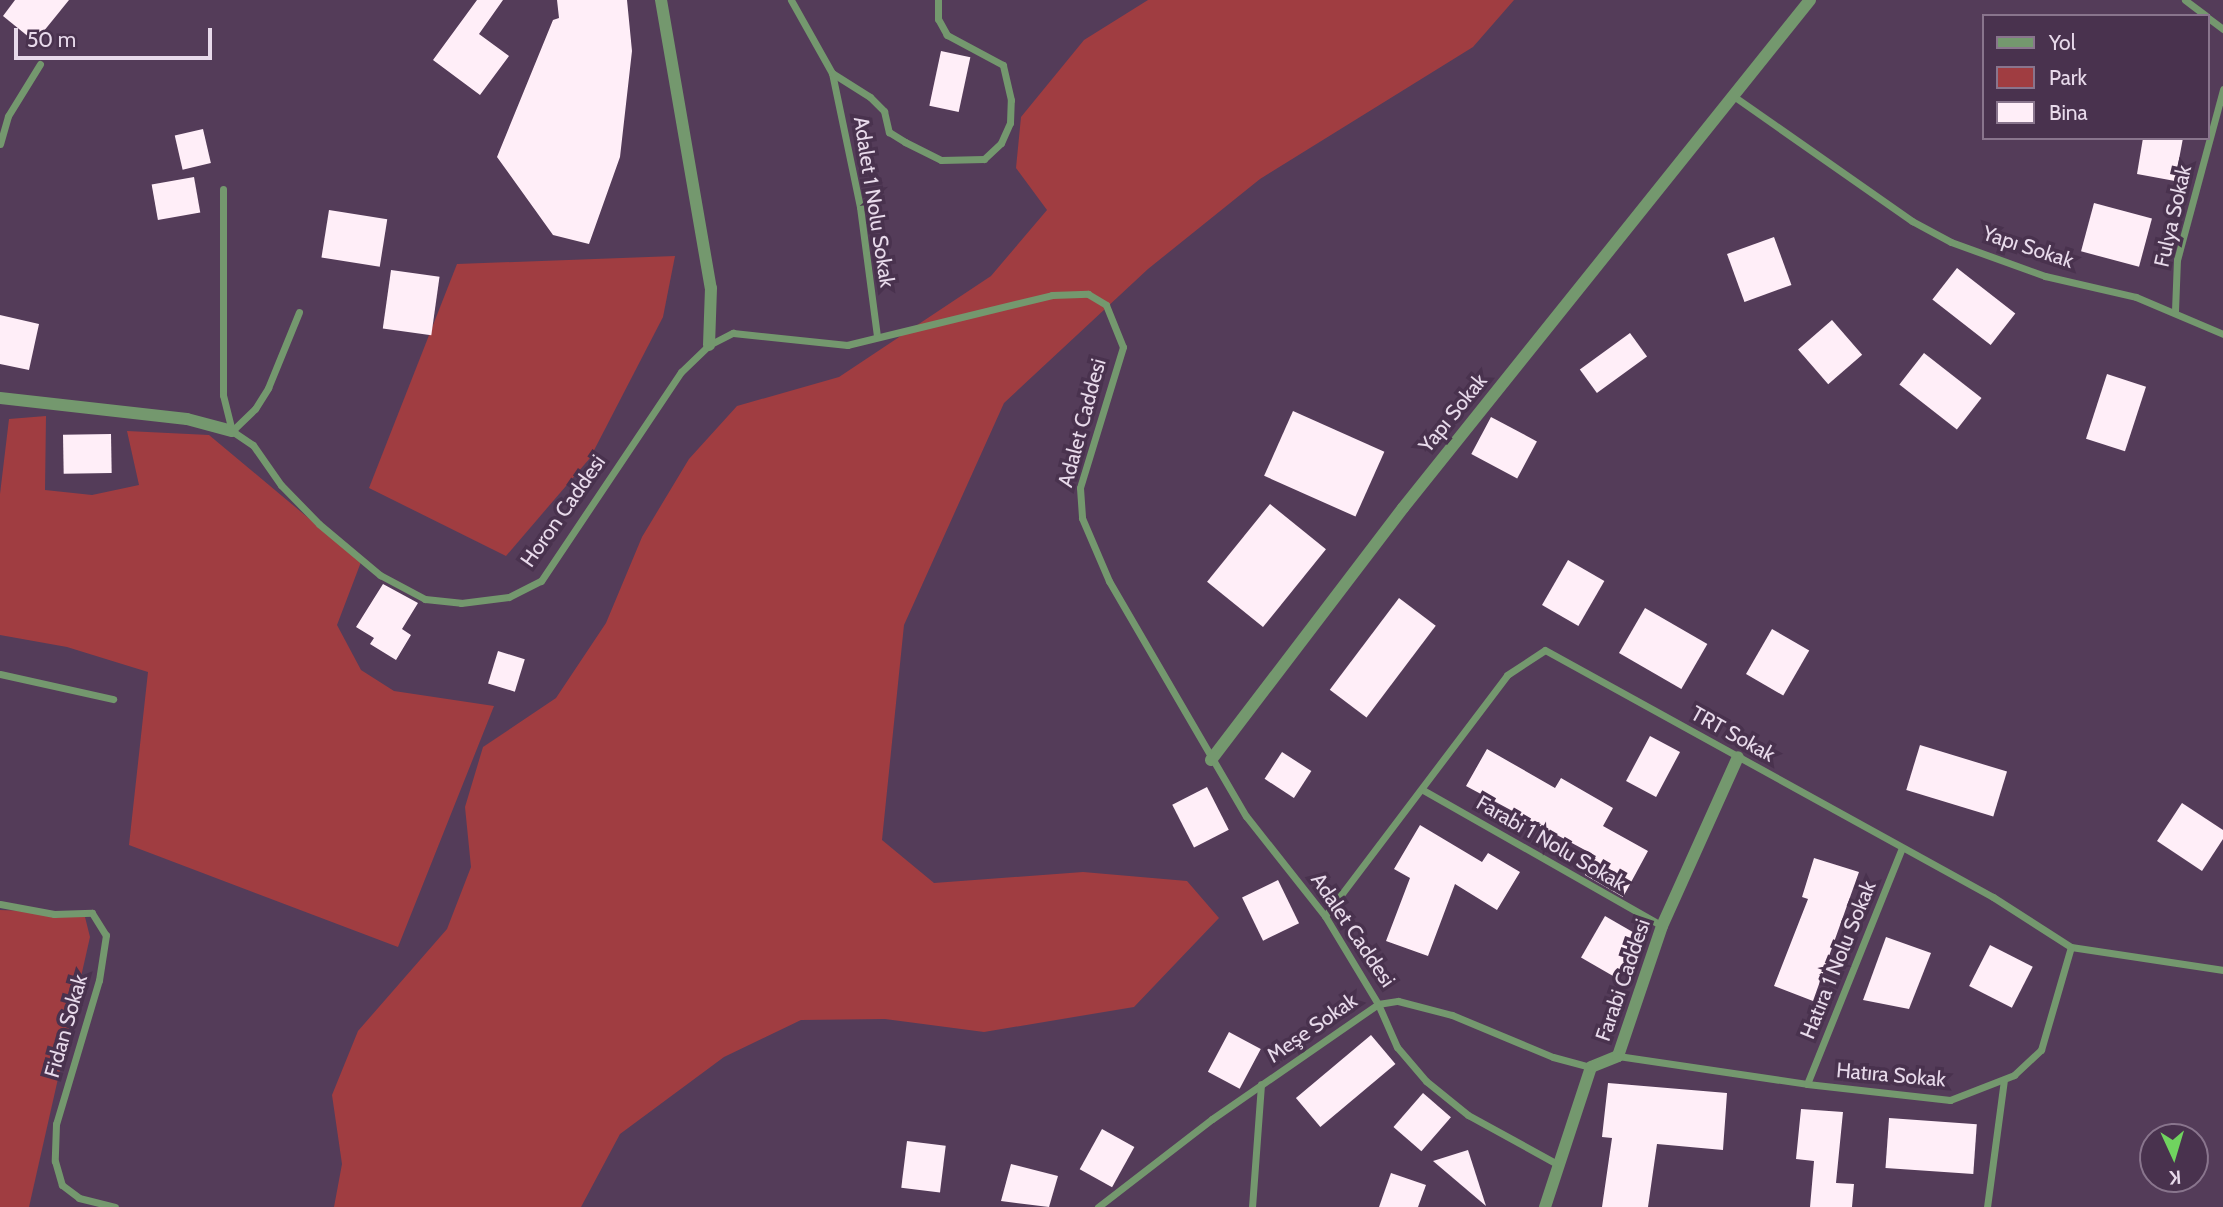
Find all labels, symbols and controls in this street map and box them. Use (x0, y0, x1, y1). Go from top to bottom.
scale bar (18, 14, 215, 58)
legend (1982, 14, 2209, 140)
text: 50 m (27, 27, 76, 52)
text: Yol (2049, 30, 2076, 55)
text: Park (2049, 65, 2087, 90)
text: Bina (2049, 100, 2088, 125)
street label: Adalet 1 Nolu Sokak (848, 115, 900, 289)
street label: Fulya Sokak (2149, 163, 2197, 269)
street label: Yapı Sokak (1979, 220, 2077, 274)
street label: Adalet Caddesi (1053, 356, 1111, 490)
street label: Yapı Sokak (1414, 369, 1492, 457)
street label: Horon Caddesi (515, 450, 611, 572)
street label: TRT Sokak (1687, 701, 1779, 767)
street label: Farabi 1 Nolu Sokak (1472, 790, 1630, 896)
street label: Adalet Caddesi (1306, 868, 1400, 992)
street label: Hatıra 1 Nolu Sokak (1795, 877, 1881, 1043)
street label: Farabi Caddesi (1590, 916, 1656, 1044)
street label: Fidan Sokak (39, 972, 93, 1080)
street label: Meşe Sokak (1262, 988, 1362, 1068)
street label: Hatıra Sokak (1835, 1058, 1947, 1092)
north arrow (2139, 1123, 2209, 1193)
text: K (2169, 1166, 2182, 1189)

